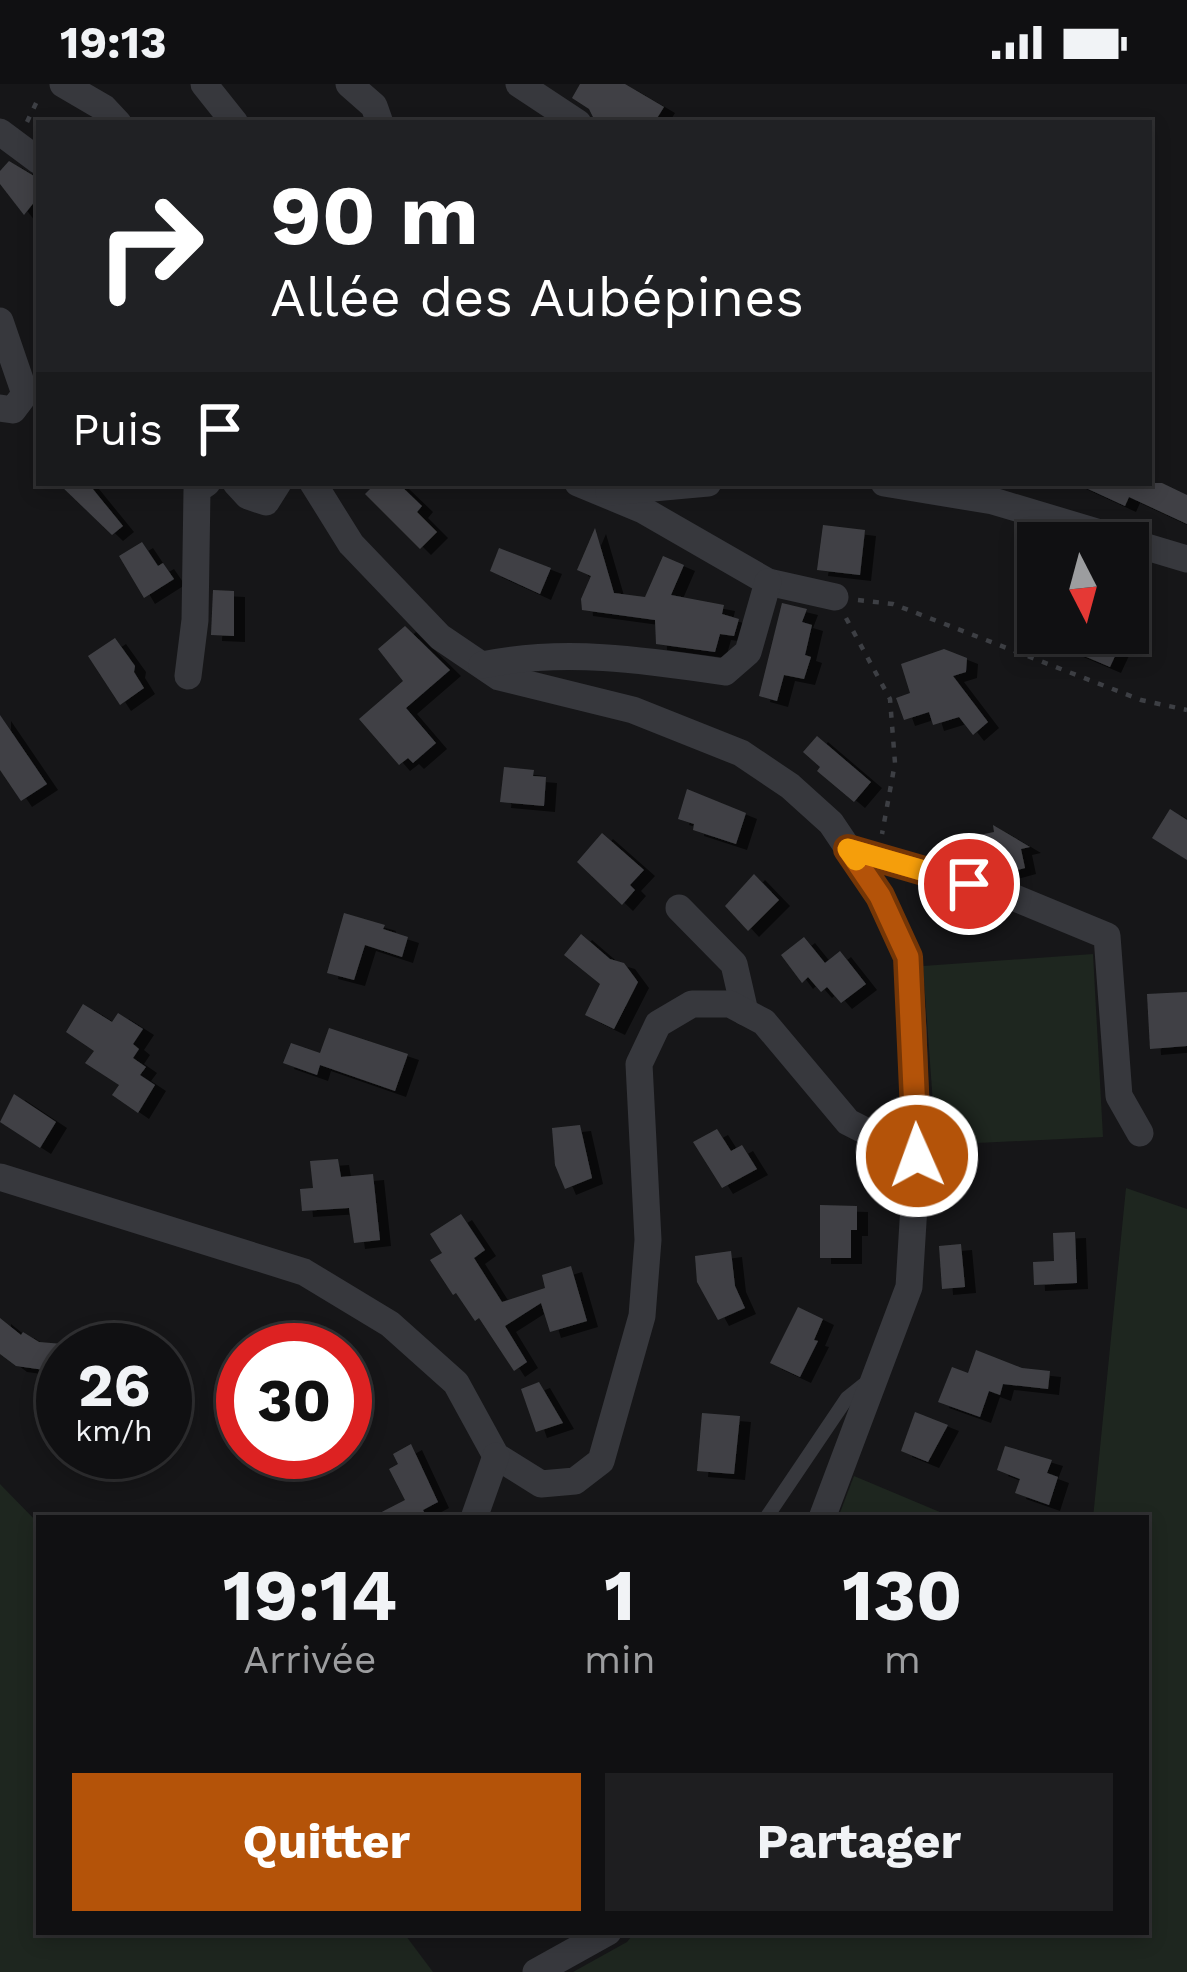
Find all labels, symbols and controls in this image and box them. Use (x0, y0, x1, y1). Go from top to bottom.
text: 19:13 (60, 16, 167, 69)
text: 90 m (270, 166, 479, 264)
icon: right (72, 168, 228, 324)
text: Allée des Aubépines (270, 266, 804, 329)
icon: arrive (187, 396, 253, 462)
text: Puis (72, 403, 163, 456)
north arrow (1017, 522, 1149, 654)
map controls (1017, 522, 1149, 654)
pin (918, 833, 1020, 935)
icon: arrive (936, 851, 1002, 917)
position arrow (854, 1093, 980, 1219)
speed limit sign: 30 (216, 1323, 372, 1479)
text: 26 (78, 1350, 150, 1421)
text: km/h (75, 1413, 153, 1448)
text: 19:14 (223, 1553, 397, 1637)
text: 1 (604, 1553, 635, 1637)
text: 130 (842, 1553, 962, 1637)
text: Arrivée (243, 1637, 377, 1682)
text: min (584, 1637, 656, 1682)
text: m (884, 1637, 921, 1682)
button: Quitter (72, 1773, 581, 1911)
button: Partager (605, 1773, 1113, 1911)

